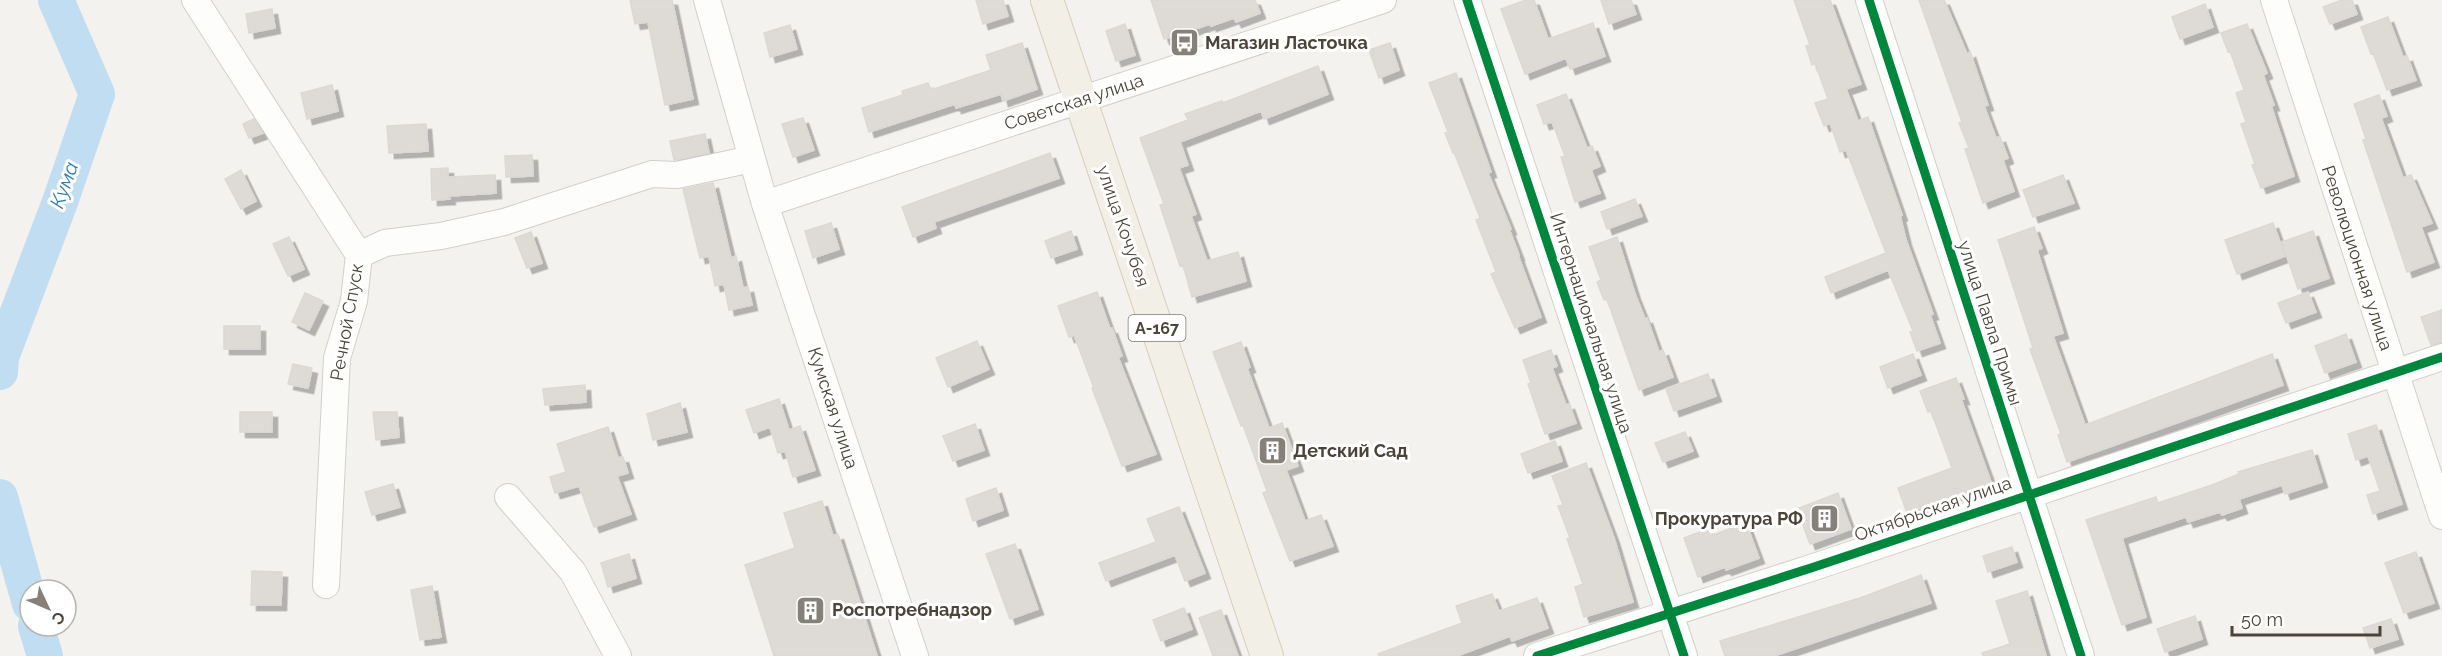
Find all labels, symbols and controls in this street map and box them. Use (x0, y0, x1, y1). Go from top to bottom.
bus stop icon: Магазин Ласточка (1168, 27, 1200, 59)
place label: Магазин Ласточка (1205, 32, 1368, 53)
street label: Советская улица (1002, 69, 1146, 134)
water label: Кума (45, 159, 83, 211)
street label: улица Кочубея (1093, 162, 1154, 289)
street label: Революционная улица (2318, 163, 2397, 353)
street label: Интернациональная улица (1546, 210, 1637, 436)
street label: улица Павла Примы (1954, 238, 2027, 408)
street label: Речной Спуск (326, 262, 367, 382)
road number: А-167 (1128, 315, 1186, 341)
street label: Кумская улица (804, 344, 863, 471)
building icon: Детский Сад (1256, 435, 1288, 467)
place label: Детский Сад (1293, 440, 1408, 461)
street label: Октябрьская улица (1852, 472, 2014, 545)
building icon: Прокуратура РФ (1808, 503, 1840, 535)
place label: Прокуратура РФ (1655, 508, 1803, 529)
north arrow (18, 578, 78, 638)
building icon: Роспотребнадзор (795, 594, 827, 626)
place label: Роспотребнадзор (832, 599, 992, 620)
scale bar (2232, 599, 2380, 637)
text: С (48, 608, 69, 629)
text: 50 m (2241, 609, 2283, 630)

